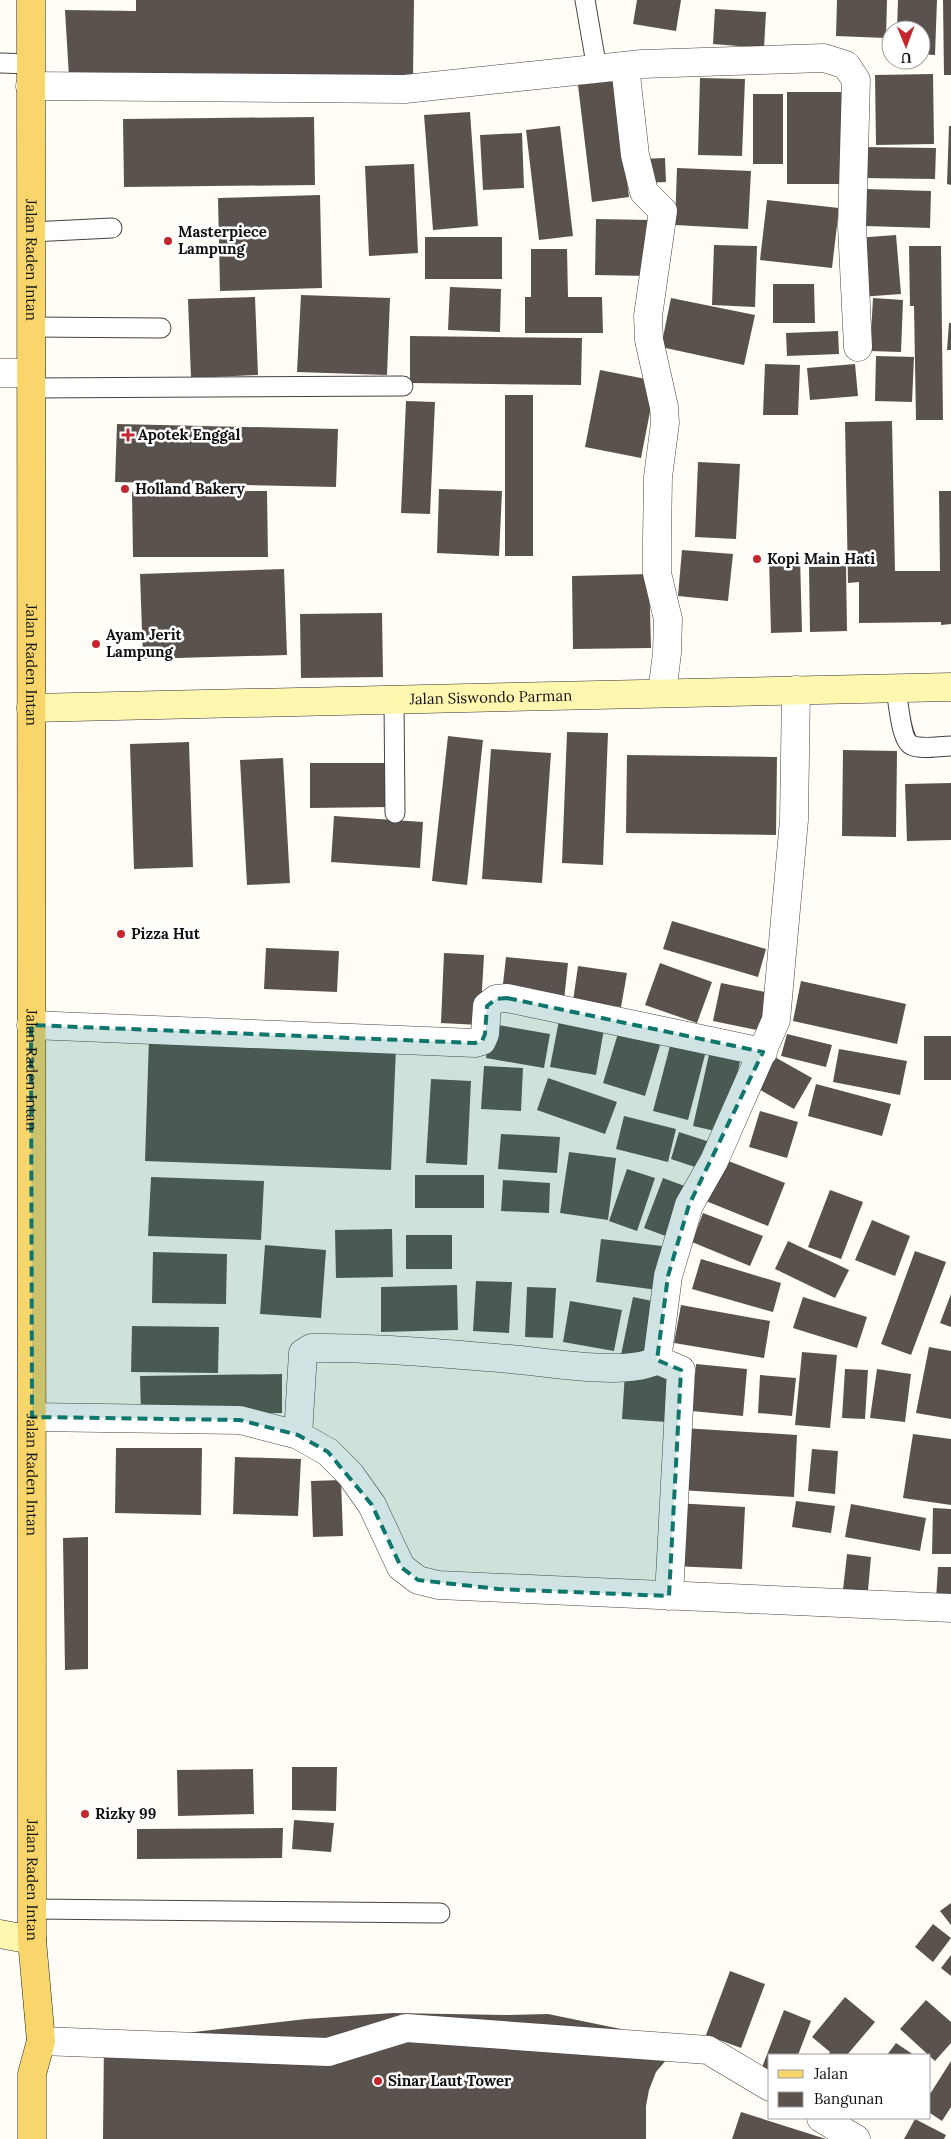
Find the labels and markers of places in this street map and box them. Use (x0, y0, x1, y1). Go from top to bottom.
place label: Masterpiece Lampung (178, 222, 267, 258)
marker: Masterpiece Lampung (162, 235, 174, 247)
place label: Apotek Enggal (138, 425, 241, 444)
marker: Apotek Enggal (122, 429, 134, 441)
place label: Holland Bakery (135, 479, 246, 498)
marker: Holland Bakery (119, 483, 131, 495)
place label: Kopi Main Hati (767, 549, 875, 568)
marker: Kopi Main Hati (751, 553, 763, 565)
place label: Ayam Jerit Lampung (106, 625, 182, 661)
marker: Ayam Jerit Lampung (90, 638, 102, 650)
place label: Pizza Hut (131, 924, 201, 943)
marker: Pizza Hut (115, 928, 127, 940)
place label: Rizky 99 (95, 1804, 156, 1823)
marker: Rizky 99 (79, 1808, 91, 1820)
place label: Sinar Laut Tower (388, 2071, 512, 2090)
marker: Sinar Laut Tower (372, 2075, 384, 2087)

